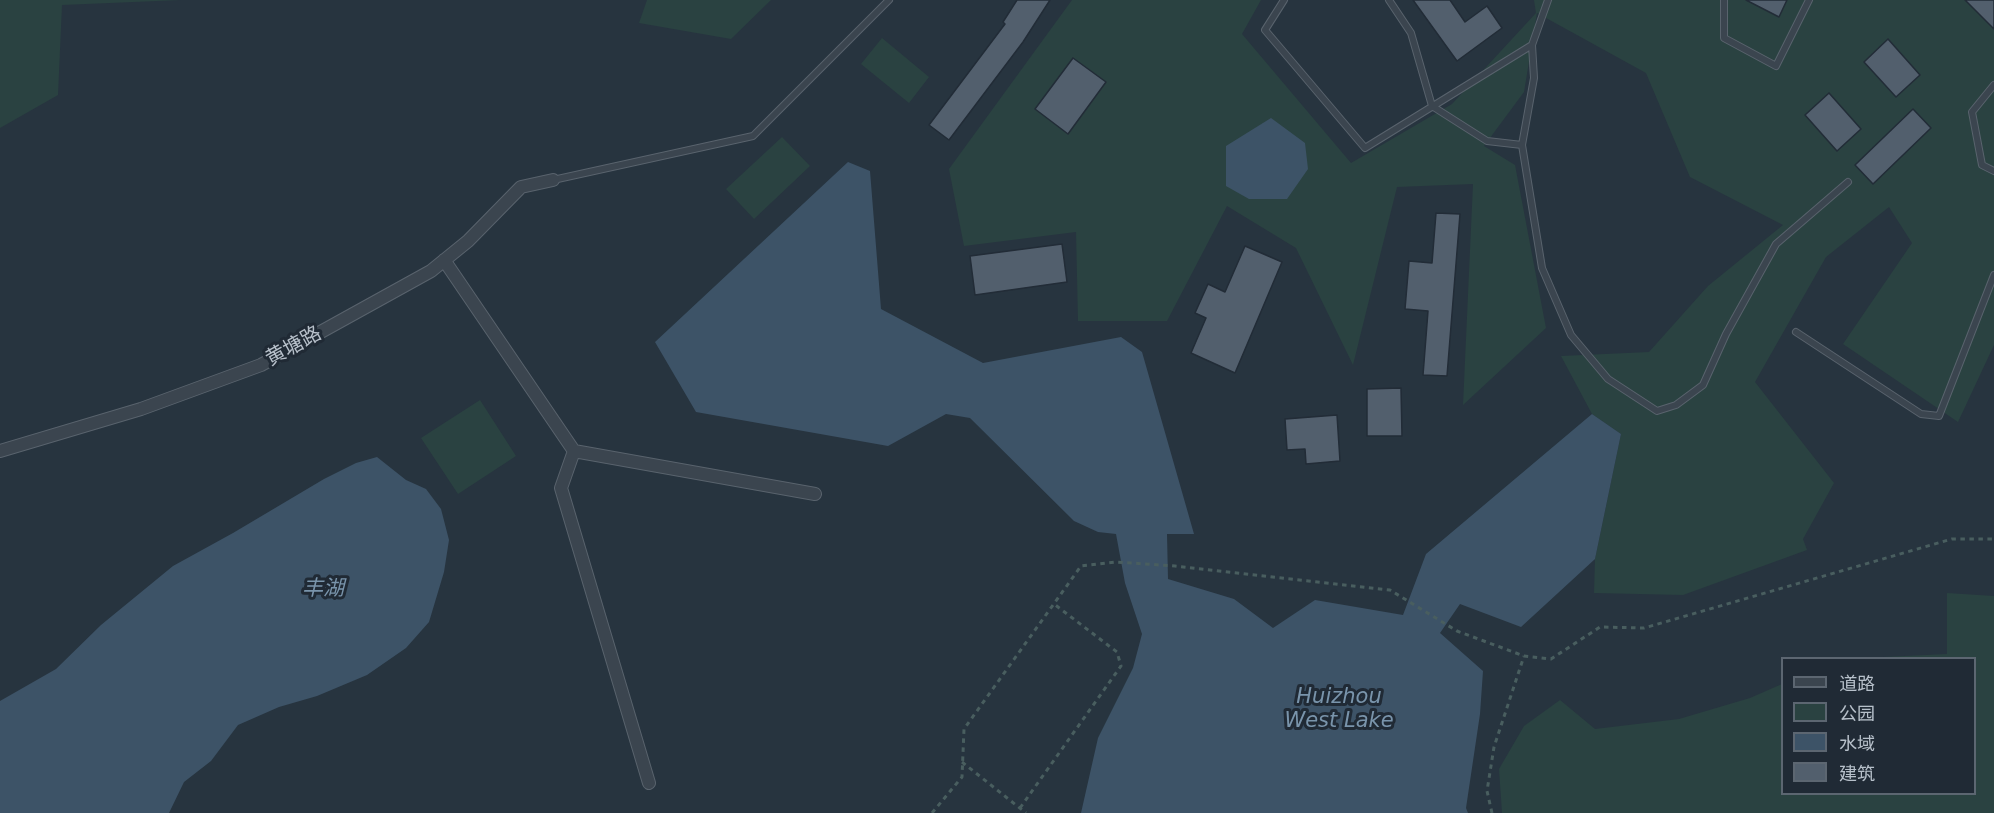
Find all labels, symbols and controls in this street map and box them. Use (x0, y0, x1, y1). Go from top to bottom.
street label: 黄塘路 (262, 322, 326, 372)
water label: 丰湖 (302, 577, 344, 603)
legend (1781, 657, 1976, 795)
text: 道路 (1839, 673, 1875, 694)
water label: Huizhou West Lake (1284, 685, 1394, 735)
text: 公园 (1839, 703, 1875, 724)
text: 水域 (1839, 733, 1875, 754)
text: 建筑 (1839, 763, 1875, 784)

